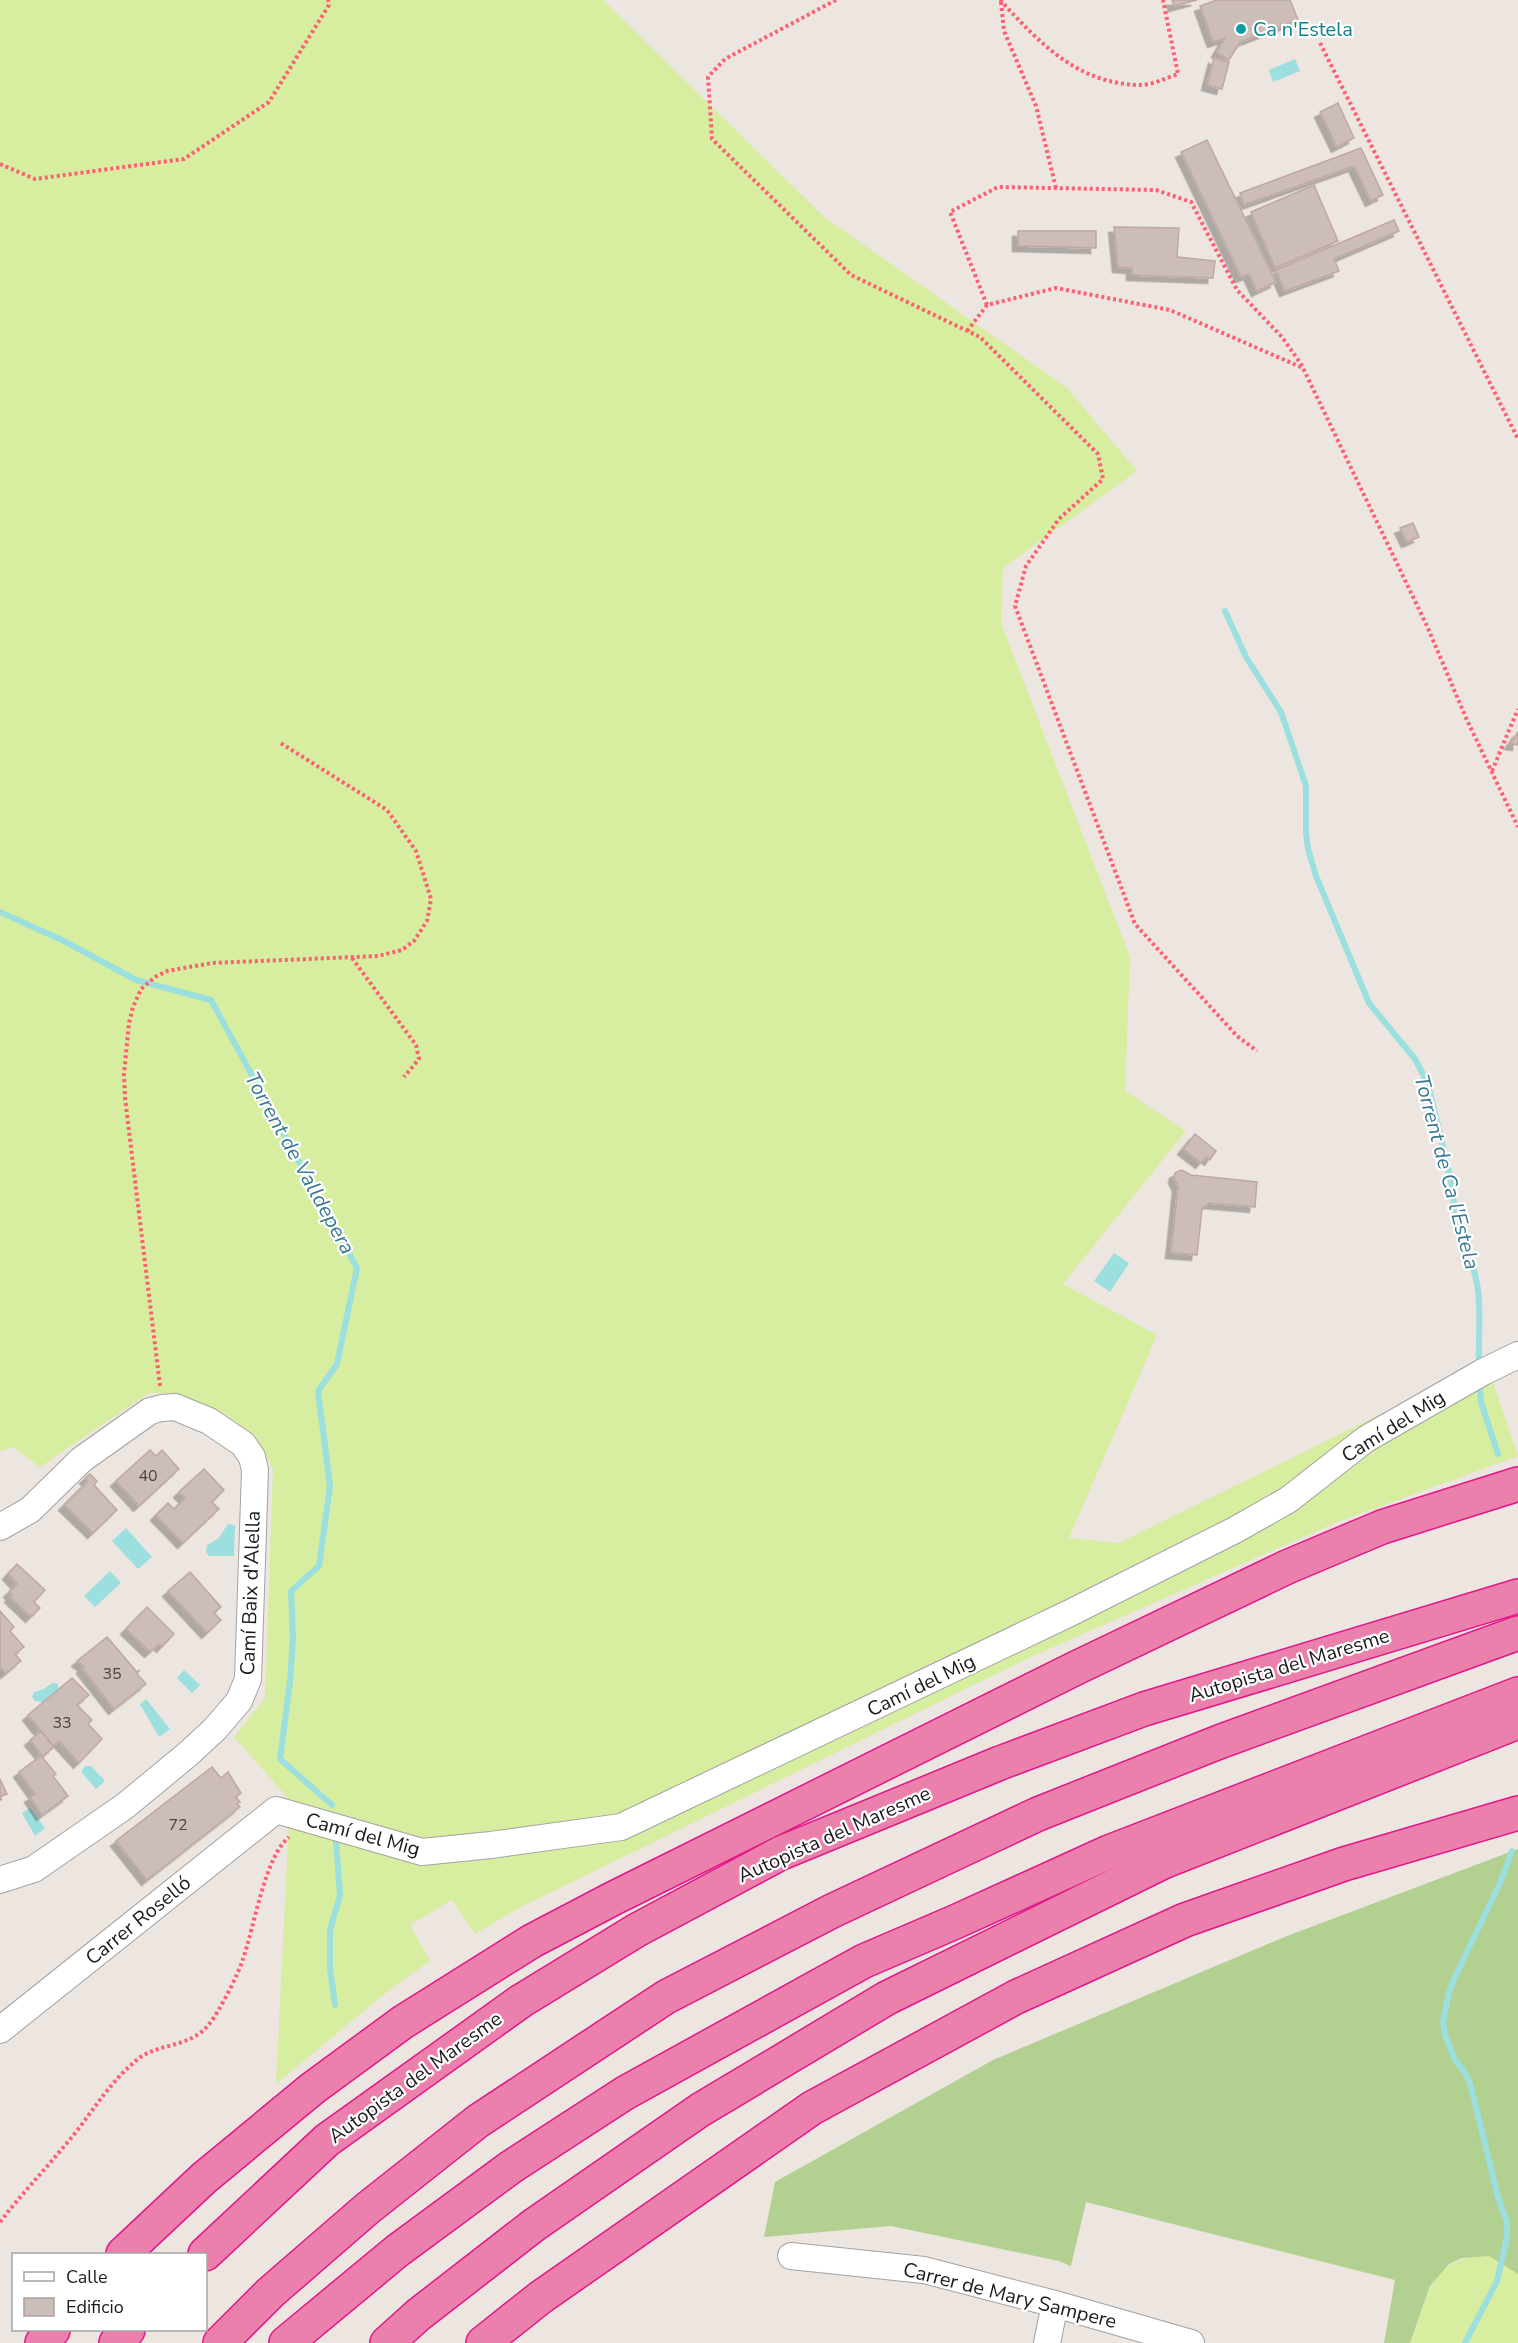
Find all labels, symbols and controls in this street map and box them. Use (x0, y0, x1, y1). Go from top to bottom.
place label: Ca n'Estela (1253, 16, 1353, 43)
marker: Ca n'Estela (1234, 22, 1248, 36)
water label: Torrent de Valldepera (238, 1067, 362, 1259)
water label: Torrent de Ca l'Estela (1408, 1072, 1486, 1272)
street label: Camí del Mig (1336, 1384, 1450, 1469)
house number: 40 (138, 1465, 158, 1487)
street label: Camí Baix d'Alella (234, 1510, 267, 1676)
street label: Autopista del Maresme (1186, 1622, 1393, 1709)
street label: Camí del Mig (863, 1648, 980, 1723)
house number: 35 (102, 1663, 122, 1685)
house number: 33 (52, 1712, 72, 1734)
street label: Autopista del Maresme (733, 1780, 935, 1889)
street label: Camí del Mig (303, 1806, 423, 1863)
house number: 72 (168, 1814, 188, 1836)
street label: Carrer Roselló (80, 1870, 197, 1971)
street label: Autopista del Maresme (323, 2005, 508, 2150)
legend (12, 2253, 207, 2331)
street label: Carrer de Mary Sampere (900, 2256, 1119, 2335)
text: Calle (66, 2265, 108, 2289)
text: Edificio (66, 2295, 124, 2319)

